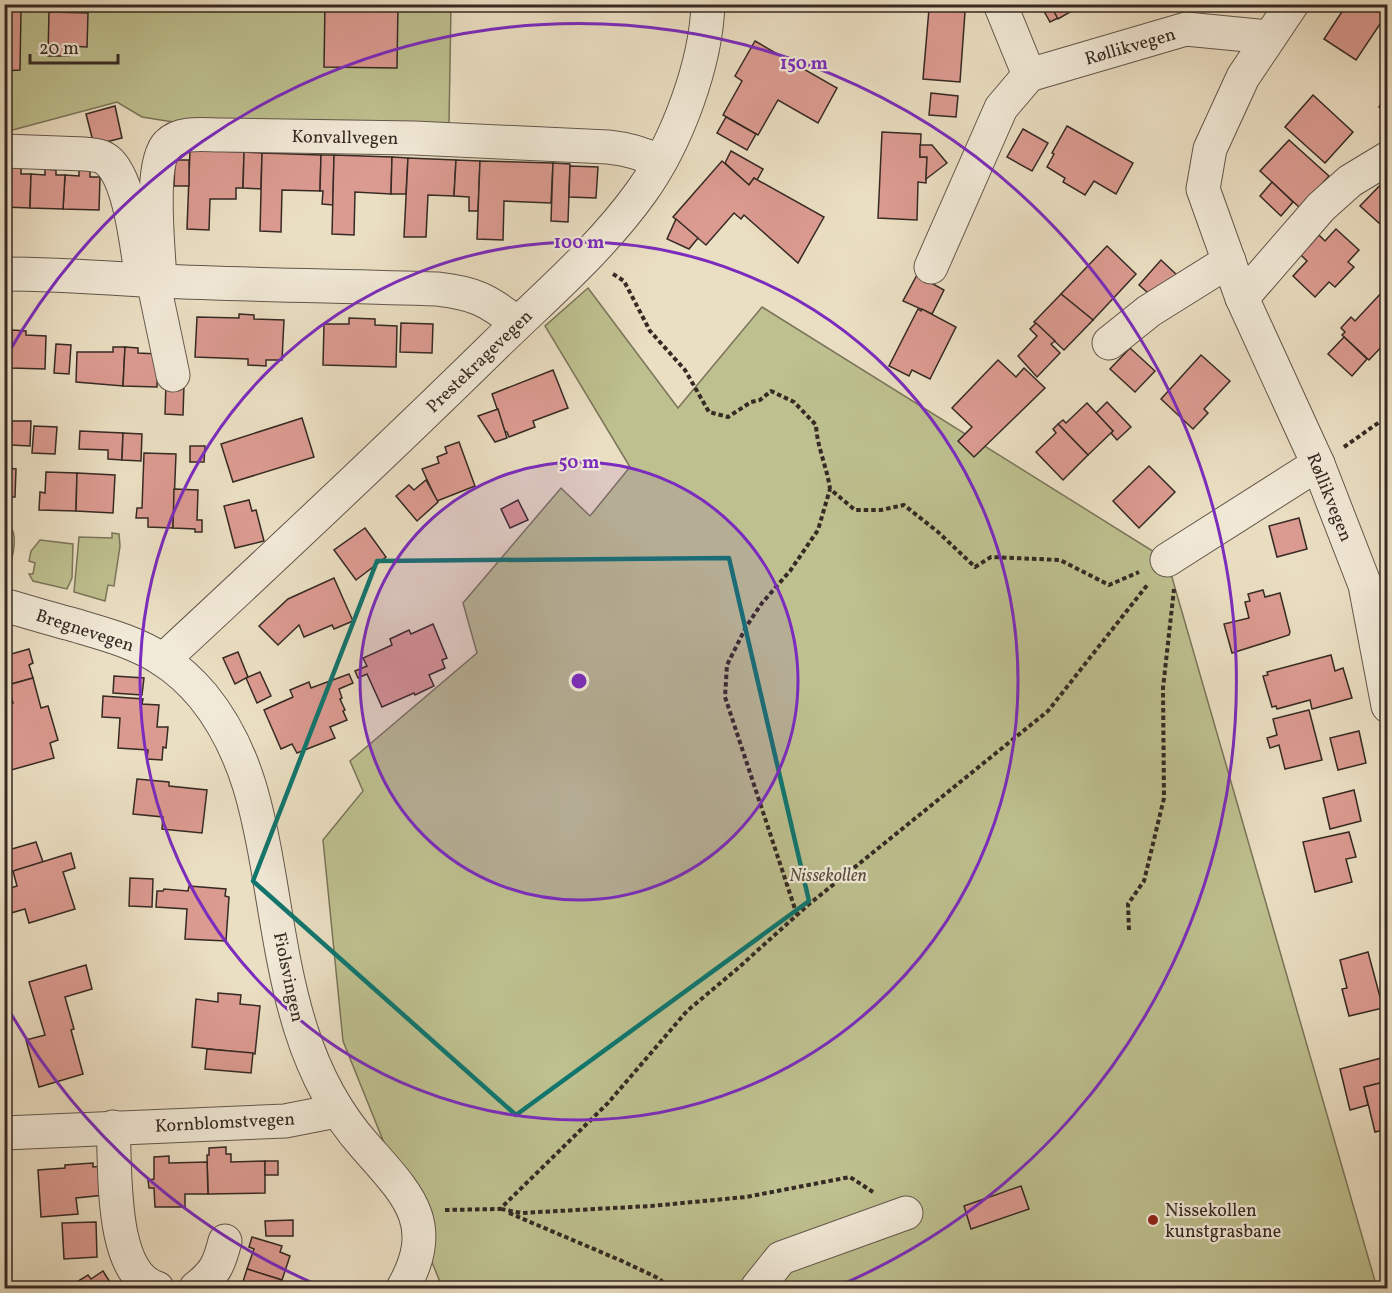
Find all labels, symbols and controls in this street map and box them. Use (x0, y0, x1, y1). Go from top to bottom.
street label: Røllikvegen (1082, 22, 1179, 72)
scale bar (30, 27, 118, 65)
text: 20 m (39, 37, 79, 62)
text: 150 m (780, 52, 828, 77)
street label: Konvallvegen (291, 125, 399, 152)
text: 100 m (554, 231, 604, 256)
street label: Prestekragevegen (421, 305, 539, 419)
street label: Røllikvegen (1299, 449, 1358, 546)
text: 50 m (559, 451, 599, 476)
street label: Bregnevegen (32, 604, 137, 659)
centre of rings (569, 671, 589, 691)
park label: Nissekollen (789, 864, 867, 889)
street label: Fiolsvingen (266, 930, 309, 1025)
street label: Kornblomstvegen (154, 1107, 296, 1140)
place label: Nissekollen kunstgrasbane (1165, 1199, 1281, 1245)
marker: Nissekollen kunstgrasbane (1146, 1213, 1160, 1227)

